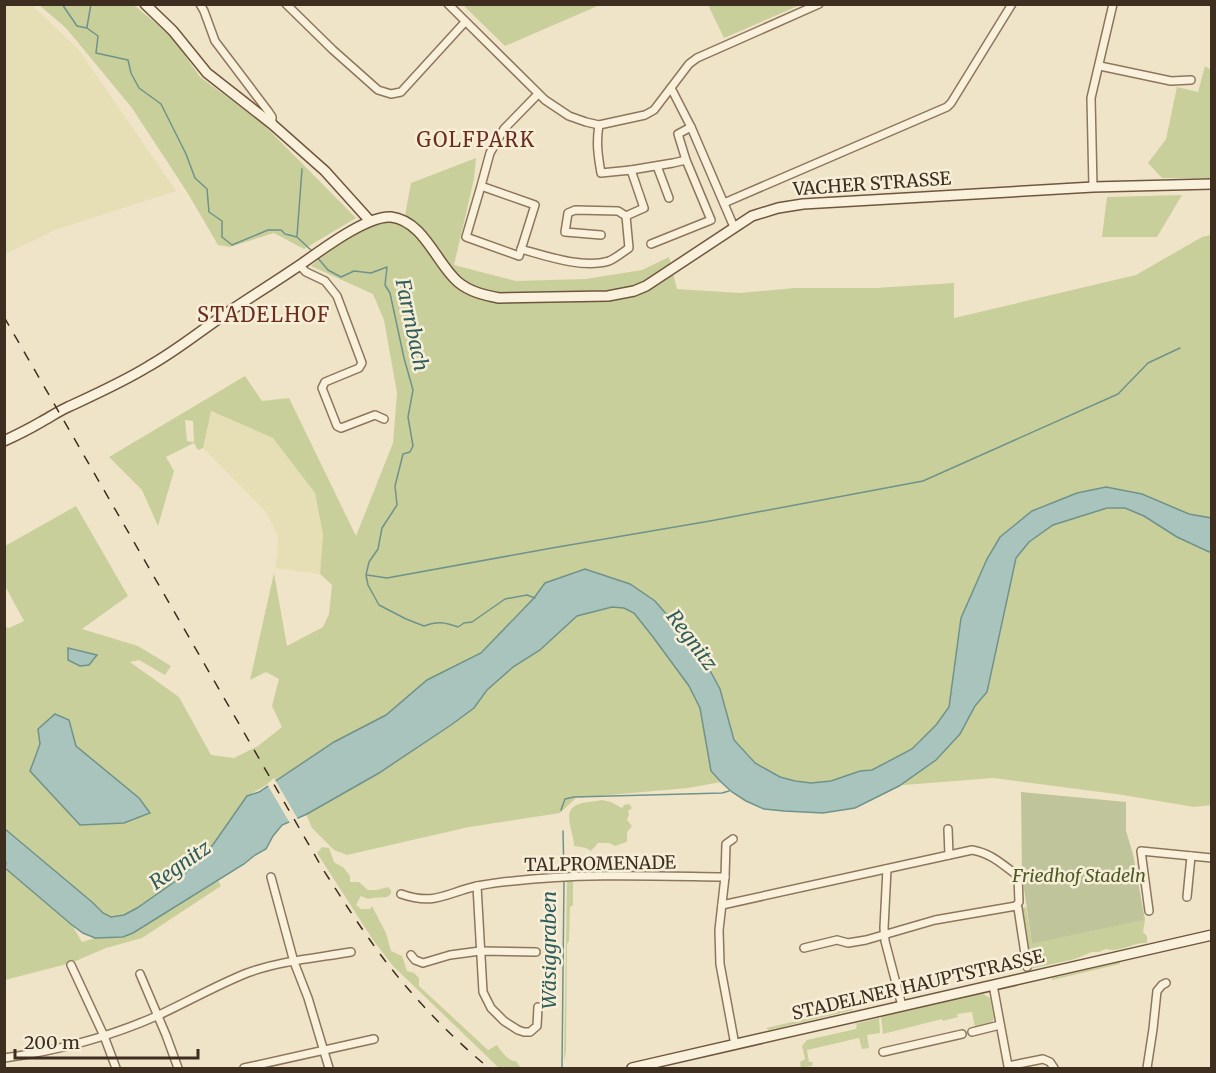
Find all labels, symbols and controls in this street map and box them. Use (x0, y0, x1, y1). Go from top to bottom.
district label: GOLFPARK (416, 127, 536, 152)
street label: VACHER STRASSE (791, 166, 952, 201)
water label: Farrnbach (390, 275, 434, 373)
district label: STADELHOF (197, 302, 331, 327)
water label: Regnitz (662, 605, 724, 675)
water label: Regnitz (144, 834, 216, 895)
street label: TALPROMENADE (524, 851, 677, 876)
park label: Friedhof Stadeln (1011, 864, 1146, 887)
water label: Wäsiggraben (536, 891, 561, 1009)
street label: STADELNER HAUPTSTRASSE (789, 944, 1047, 1025)
scale bar (15, 1022, 198, 1060)
text: 200 m (24, 1031, 80, 1054)

